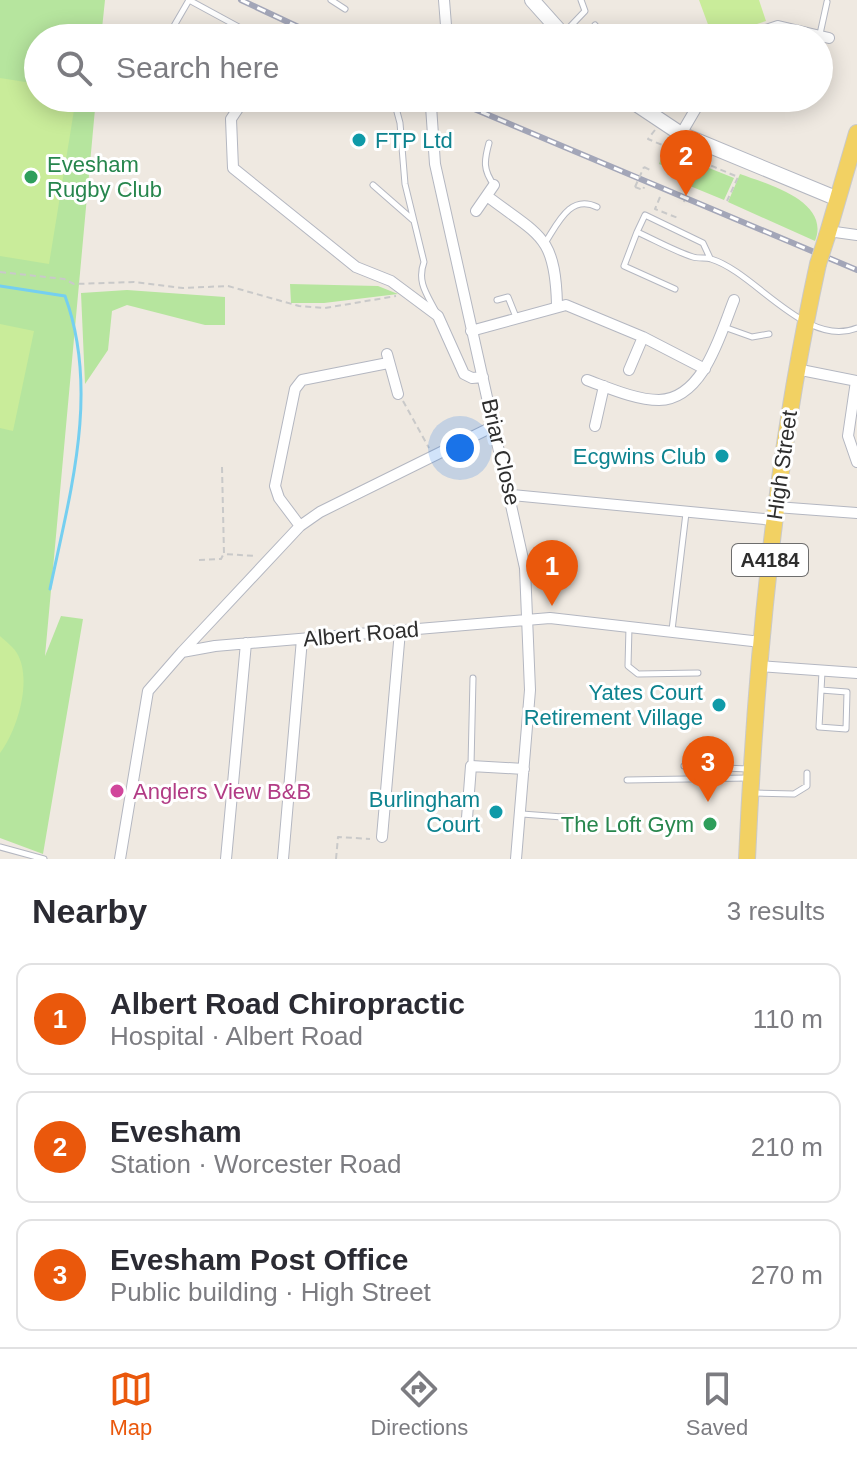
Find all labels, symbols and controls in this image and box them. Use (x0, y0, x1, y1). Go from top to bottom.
search box (24, 24, 833, 112)
icon: search (52, 46, 96, 90)
text: Search here (116, 51, 279, 84)
place label: FTP Ltd (375, 128, 453, 153)
pin: 2 (660, 130, 712, 196)
marker: FTP Ltd (350, 131, 368, 149)
place label: Evesham Rugby Club (47, 152, 162, 202)
marker: Evesham Rugby Club (22, 168, 40, 186)
street label: Briar Close (477, 396, 525, 508)
street label: High Street (762, 409, 802, 521)
your location (440, 428, 480, 468)
place label: Ecgwins Club (573, 444, 706, 469)
marker: Ecgwins Club (713, 447, 731, 465)
pin: 1 (526, 540, 578, 606)
road number: A4184 (732, 544, 808, 576)
street label: Albert Road (302, 616, 420, 652)
place label: Yates Court Retirement Village (524, 680, 703, 730)
marker: Yates Court Retirement Village (710, 696, 728, 714)
pin: 3 (682, 736, 734, 802)
place label: Anglers View B&B (133, 779, 311, 804)
marker: Anglers View B&B (108, 782, 126, 800)
place label: Burlingham Court (369, 787, 480, 837)
marker: Burlingham Court (487, 803, 505, 821)
place label: The Loft Gym (561, 812, 694, 837)
marker: The Loft Gym (701, 815, 719, 833)
text: Nearby (32, 892, 147, 930)
text: 3 results (727, 896, 825, 926)
text: Albert Road Chiropractic (110, 987, 465, 1020)
text: 1 (53, 1004, 67, 1034)
text: 110 m (753, 1004, 823, 1034)
text: Hospital · Albert Road (110, 1021, 363, 1051)
text: Evesham (110, 1115, 242, 1148)
text: 2 (53, 1132, 67, 1162)
text: 210 m (751, 1132, 823, 1162)
text: Station · Worcester Road (110, 1149, 401, 1179)
text: Evesham Post Office (110, 1243, 408, 1276)
text: 3 (53, 1260, 67, 1290)
text: 270 m (751, 1260, 823, 1290)
text: Public building · High Street (110, 1277, 431, 1307)
tab: Map (109, 1367, 153, 1441)
tab: Directions (370, 1367, 468, 1441)
tab: Saved (686, 1367, 748, 1441)

